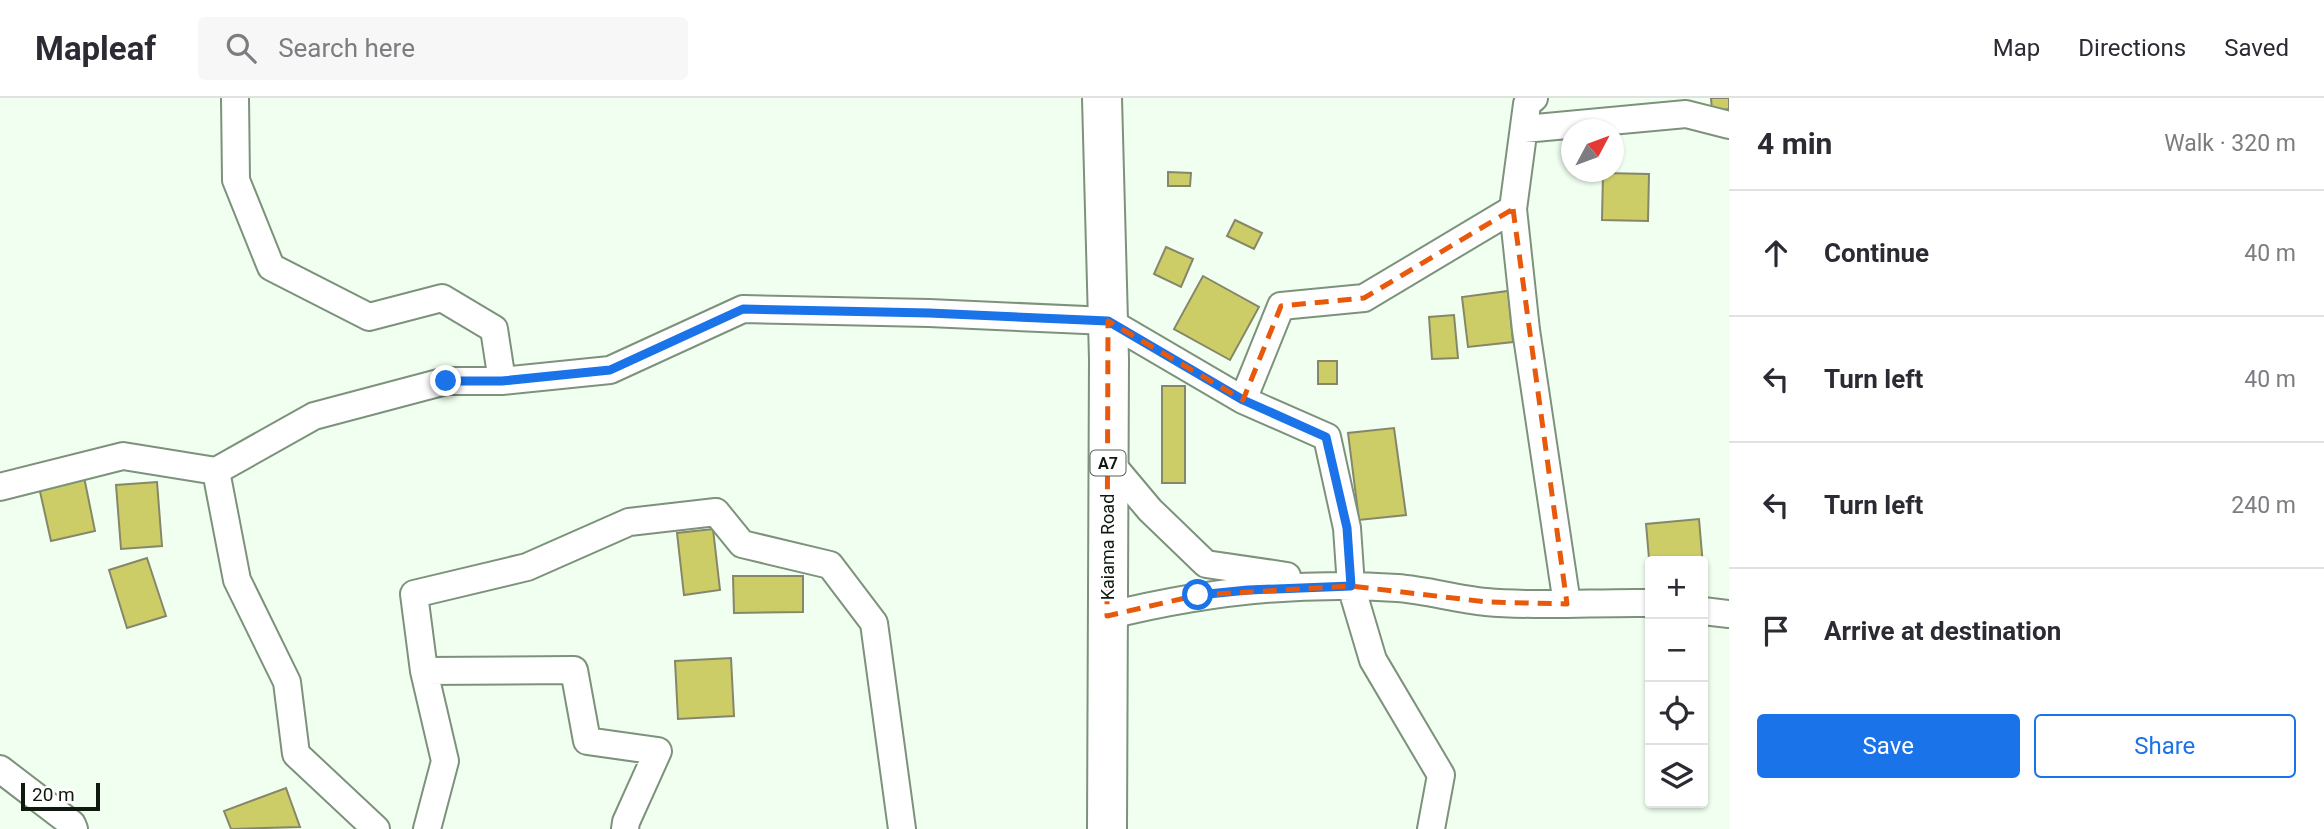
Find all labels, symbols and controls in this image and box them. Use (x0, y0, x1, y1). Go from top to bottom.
search box (198, 17, 688, 80)
text: Mapleaf (35, 29, 156, 68)
icon: search (222, 29, 260, 67)
text: Search here (278, 33, 415, 63)
text: Map (1993, 34, 2040, 62)
text: Directions (2078, 34, 2186, 62)
text: Saved (2224, 34, 2289, 62)
north arrow (1561, 119, 1624, 182)
text: 4 min (1757, 126, 1832, 161)
text: Walk · 320 m (2164, 130, 2296, 157)
icon: ahead (1757, 234, 1795, 272)
text: Continue (1824, 238, 1929, 268)
text: 40 m (2244, 240, 2296, 267)
icon: left (1757, 360, 1795, 398)
text: Turn left (1824, 364, 1923, 394)
route end (430, 365, 461, 396)
text: 40 m (2244, 366, 2296, 393)
road number: A7 (1090, 450, 1126, 476)
icon: left (1757, 486, 1795, 524)
text: Turn left (1824, 490, 1923, 520)
text: 240 m (2231, 492, 2296, 519)
street label: Kaiama Road (1097, 494, 1118, 600)
map controls (1645, 556, 1708, 808)
button: + (1645, 556, 1708, 619)
route start (1182, 579, 1213, 610)
icon: arrive (1757, 612, 1795, 650)
text: Arrive at destination (1824, 616, 2061, 646)
button: − (1645, 619, 1708, 682)
button: locate (1645, 682, 1708, 745)
button: Save (1757, 714, 2020, 778)
button: Share (2034, 714, 2296, 778)
button: layers (1645, 745, 1708, 808)
scale bar (21, 780, 100, 812)
text: 20 m (32, 783, 75, 806)

